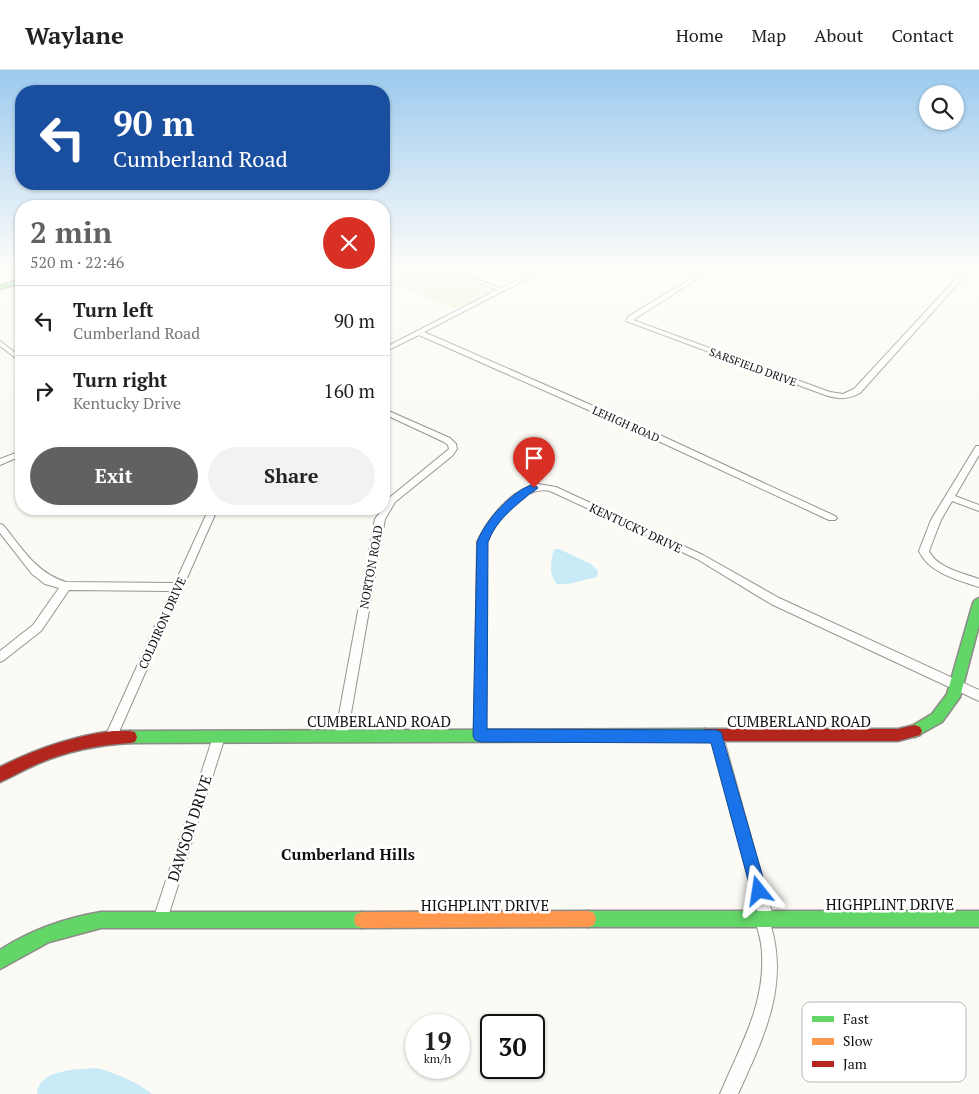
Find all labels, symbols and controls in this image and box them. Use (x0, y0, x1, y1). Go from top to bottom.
text: Waylane (25, 19, 124, 51)
text: Home (676, 23, 723, 47)
text: Map (751, 23, 786, 47)
text: About (814, 23, 863, 47)
text: Contact (891, 23, 954, 47)
map controls (919, 85, 964, 130)
button: search (919, 85, 964, 130)
text: 90 m (113, 100, 194, 146)
icon: left (30, 105, 95, 170)
text: Cumberland Road (113, 144, 288, 173)
text: 2 min (30, 212, 112, 252)
button: close (323, 217, 375, 269)
text: 520 m · 22:46 (30, 251, 124, 273)
text: Turn left (73, 297, 154, 322)
icon: left (30, 307, 58, 335)
text: 90 m (334, 308, 375, 333)
text: Cumberland Road (73, 322, 200, 344)
street label: SARSFIELD DRIVE (708, 345, 798, 389)
text: Turn right (73, 367, 167, 392)
icon: right (30, 377, 58, 405)
text: 160 m (324, 378, 375, 403)
text: Kentucky Drive (73, 392, 181, 414)
street label: LEHIGH ROAD (590, 403, 662, 445)
pin (513, 437, 555, 488)
icon: arrive (520, 444, 548, 472)
button: Exit (30, 447, 198, 505)
button: Share (208, 447, 375, 505)
street label: KENTUCKY DRIVE (587, 500, 685, 556)
street label: NORTON ROAD (356, 524, 386, 610)
street label: COLDIRON DRIVE (135, 575, 189, 671)
street label: CUMBERLAND ROAD (307, 711, 451, 731)
street label: CUMBERLAND ROAD (727, 711, 871, 731)
street label: DAWSON DRIVE (162, 772, 216, 884)
district label: Cumberland Hills (281, 843, 415, 865)
position arrow (732, 864, 784, 916)
street label: HIGHPLINT DRIVE (826, 894, 954, 914)
street label: HIGHPLINT DRIVE (421, 895, 549, 915)
legend (802, 1002, 966, 1082)
text: Fast (843, 1009, 870, 1028)
speed limit sign: 30 (480, 1014, 545, 1079)
text: 19 (423, 1024, 452, 1057)
text: Slow (843, 1031, 873, 1050)
text: km/h (424, 1051, 451, 1066)
text: Jam (843, 1054, 867, 1073)

